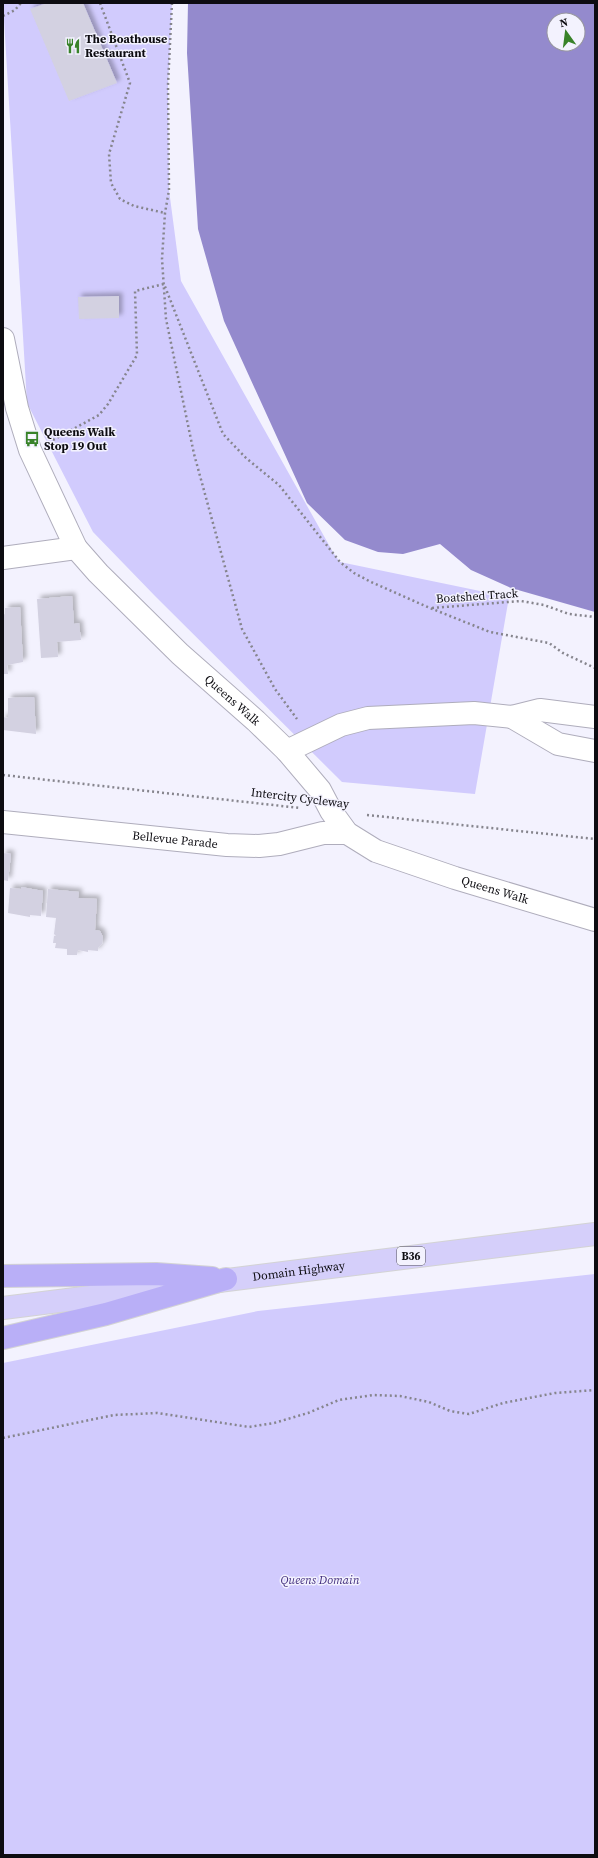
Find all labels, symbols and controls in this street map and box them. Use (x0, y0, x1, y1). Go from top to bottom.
north arrow (546, 12, 586, 52)
text: N (558, 15, 569, 31)
place label: The Boathouse Restaurant (85, 31, 167, 61)
restaurant icon: The Boathouse Restaurant (64, 37, 82, 55)
place label: Queens Walk Stop 19 Out (44, 424, 116, 454)
bus stop icon: Queens Walk Stop 19 Out (23, 430, 41, 448)
street label: Boatshed Track (435, 585, 519, 607)
street label: Queens Walk (201, 671, 264, 729)
street label: Intercity Cycleway (250, 784, 351, 812)
street label: Bellevue Parade (132, 827, 219, 852)
street label: Queens Walk (459, 872, 531, 908)
road number: B36 (397, 1247, 425, 1265)
street label: Domain Highway (252, 1257, 347, 1285)
park label: Queens Domain (280, 1572, 360, 1588)

